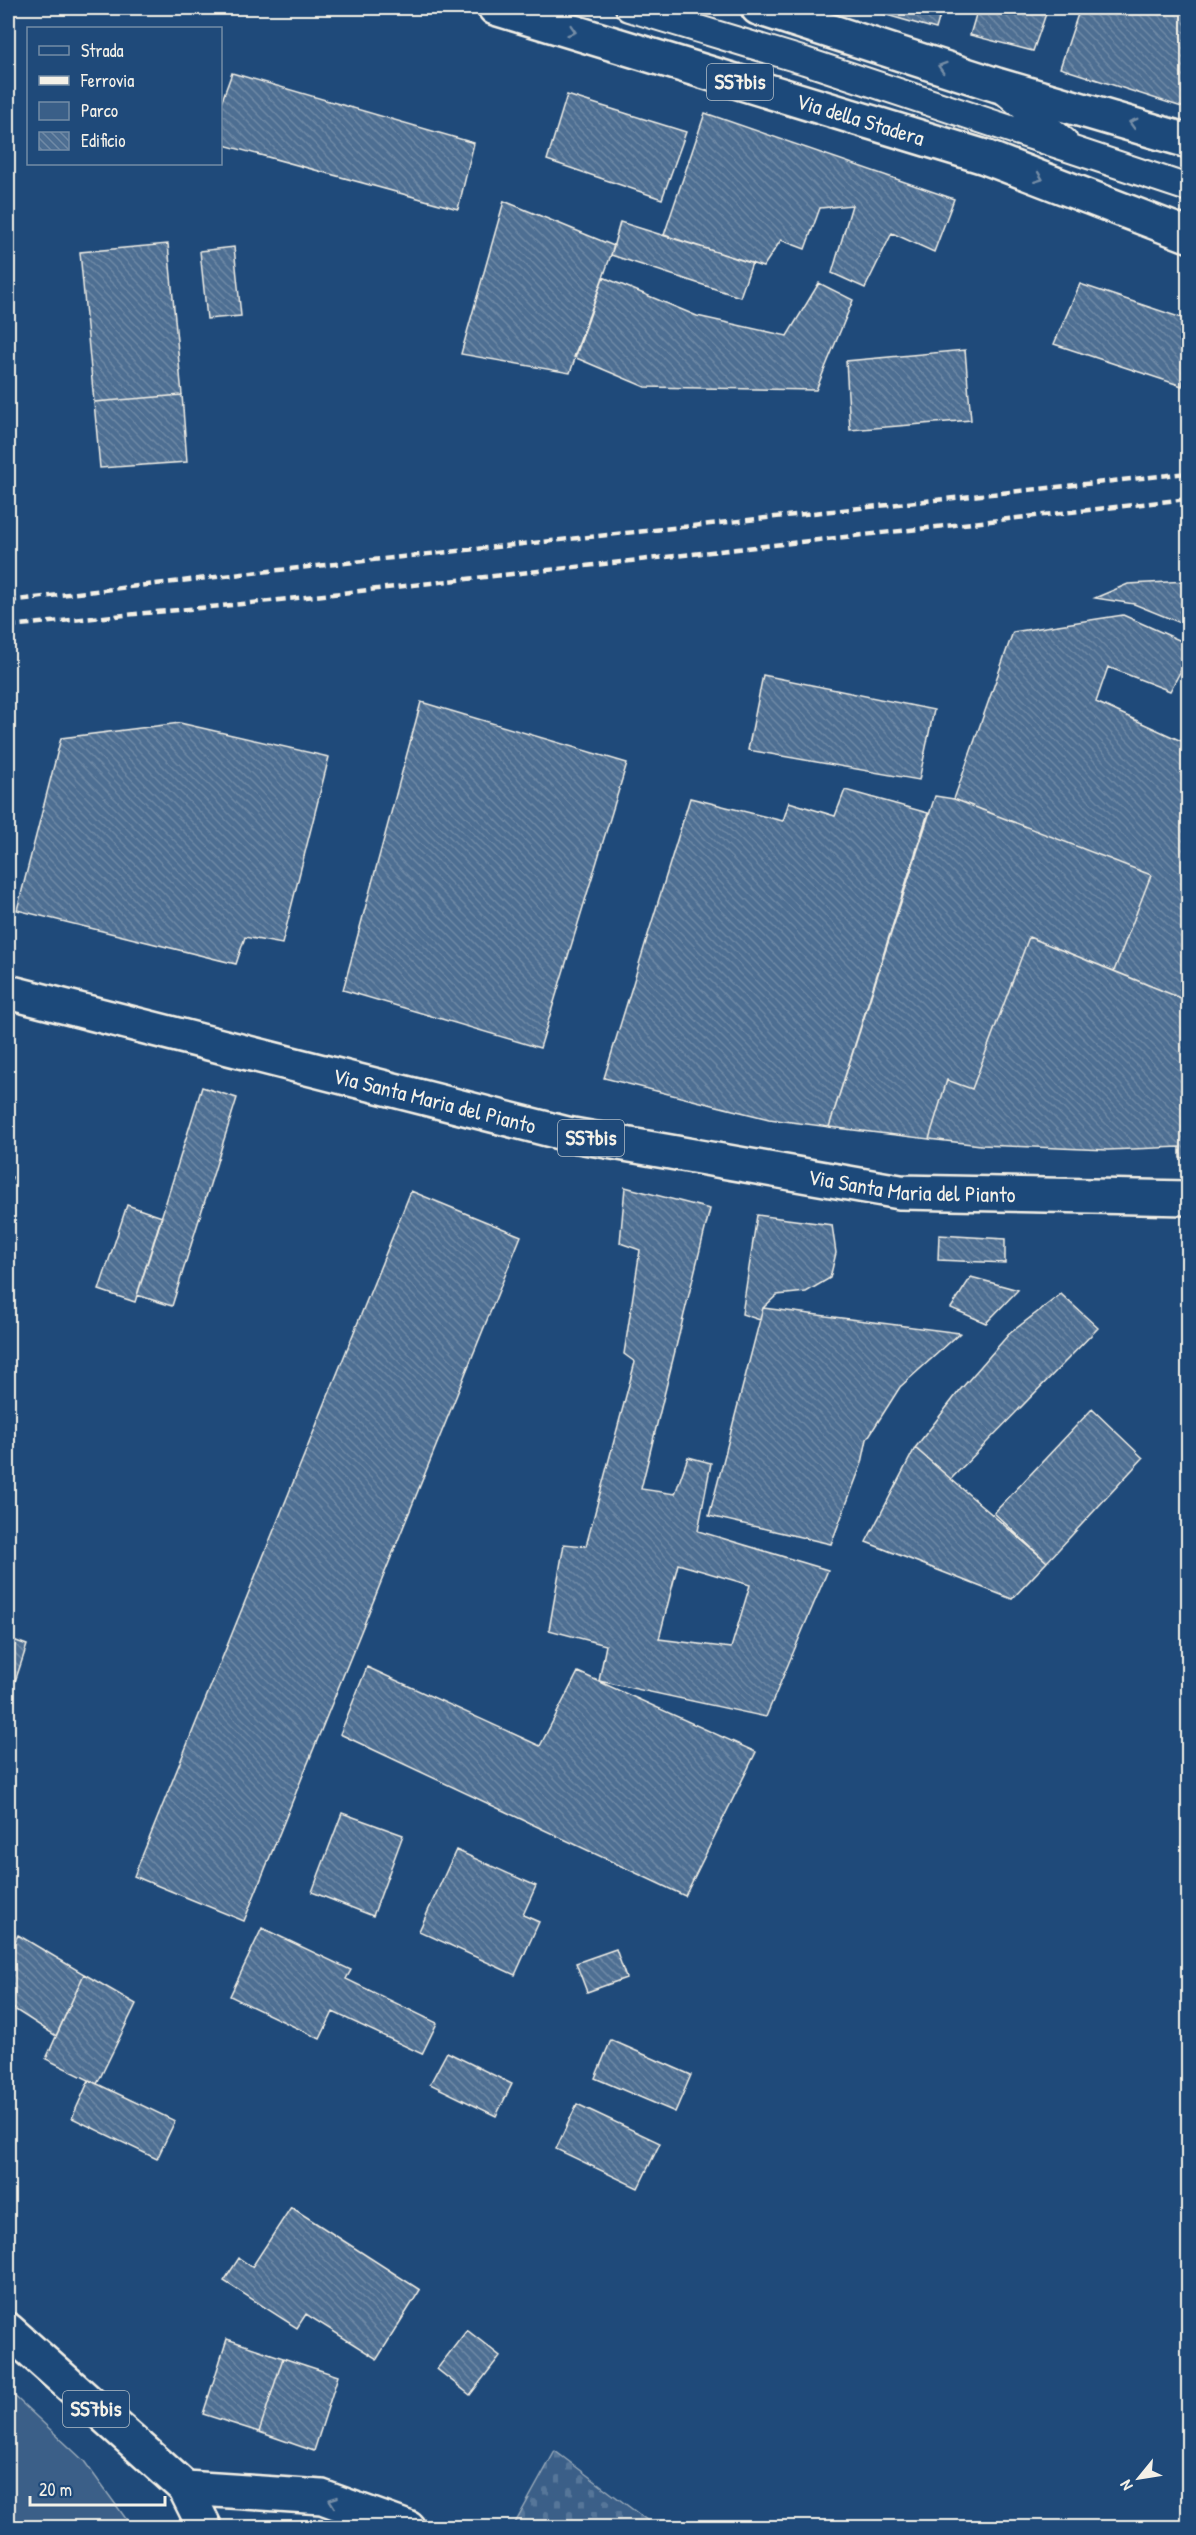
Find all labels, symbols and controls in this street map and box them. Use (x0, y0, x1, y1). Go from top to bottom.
one-way arrow (566, 24, 576, 36)
legend (27, 27, 222, 165)
text: Strada (81, 38, 124, 63)
one-way arrow (937, 62, 948, 74)
road number: SS7bis (707, 64, 773, 100)
text: Ferrovia (80, 68, 134, 93)
street label: Via della Stadera (793, 86, 928, 153)
text: Parco (81, 98, 118, 123)
one-way arrow (1128, 118, 1138, 131)
text: Edificio (81, 128, 125, 153)
one-way arrow (1033, 171, 1044, 183)
street label: Via Santa Maria del Pianto (330, 1060, 539, 1141)
road number: SS7bis (558, 1120, 624, 1156)
street label: Via Santa Maria del Pianto (806, 1161, 1016, 1209)
road number: SS7bis (63, 2391, 129, 2427)
north arrow (1109, 2448, 1169, 2508)
scale bar (30, 2469, 165, 2507)
text: N (1114, 2476, 1138, 2495)
text: 20 m (39, 2477, 72, 2502)
one-way arrow (328, 2495, 339, 2508)

